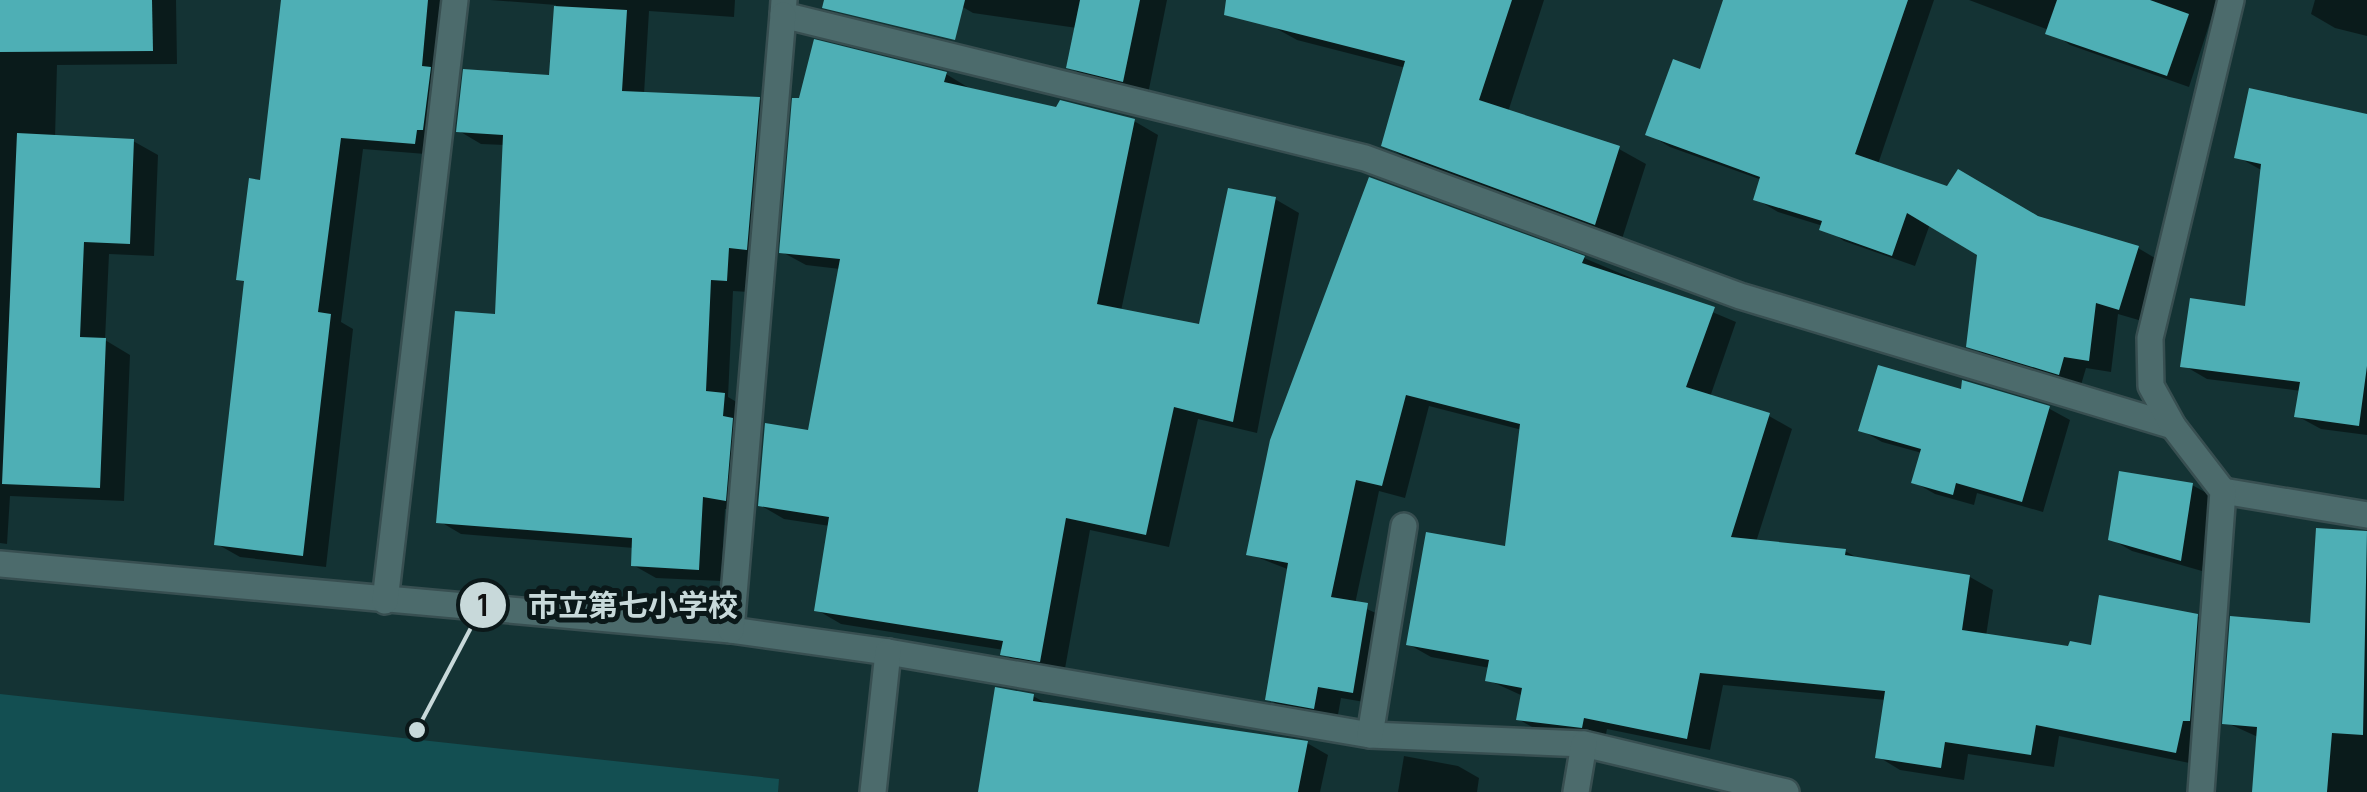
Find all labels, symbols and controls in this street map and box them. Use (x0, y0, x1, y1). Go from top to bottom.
callout: 市立第七小学校 (458, 575, 758, 635)
text: 1 (476, 584, 490, 625)
text: 市立第七小学校 (528, 584, 738, 625)

